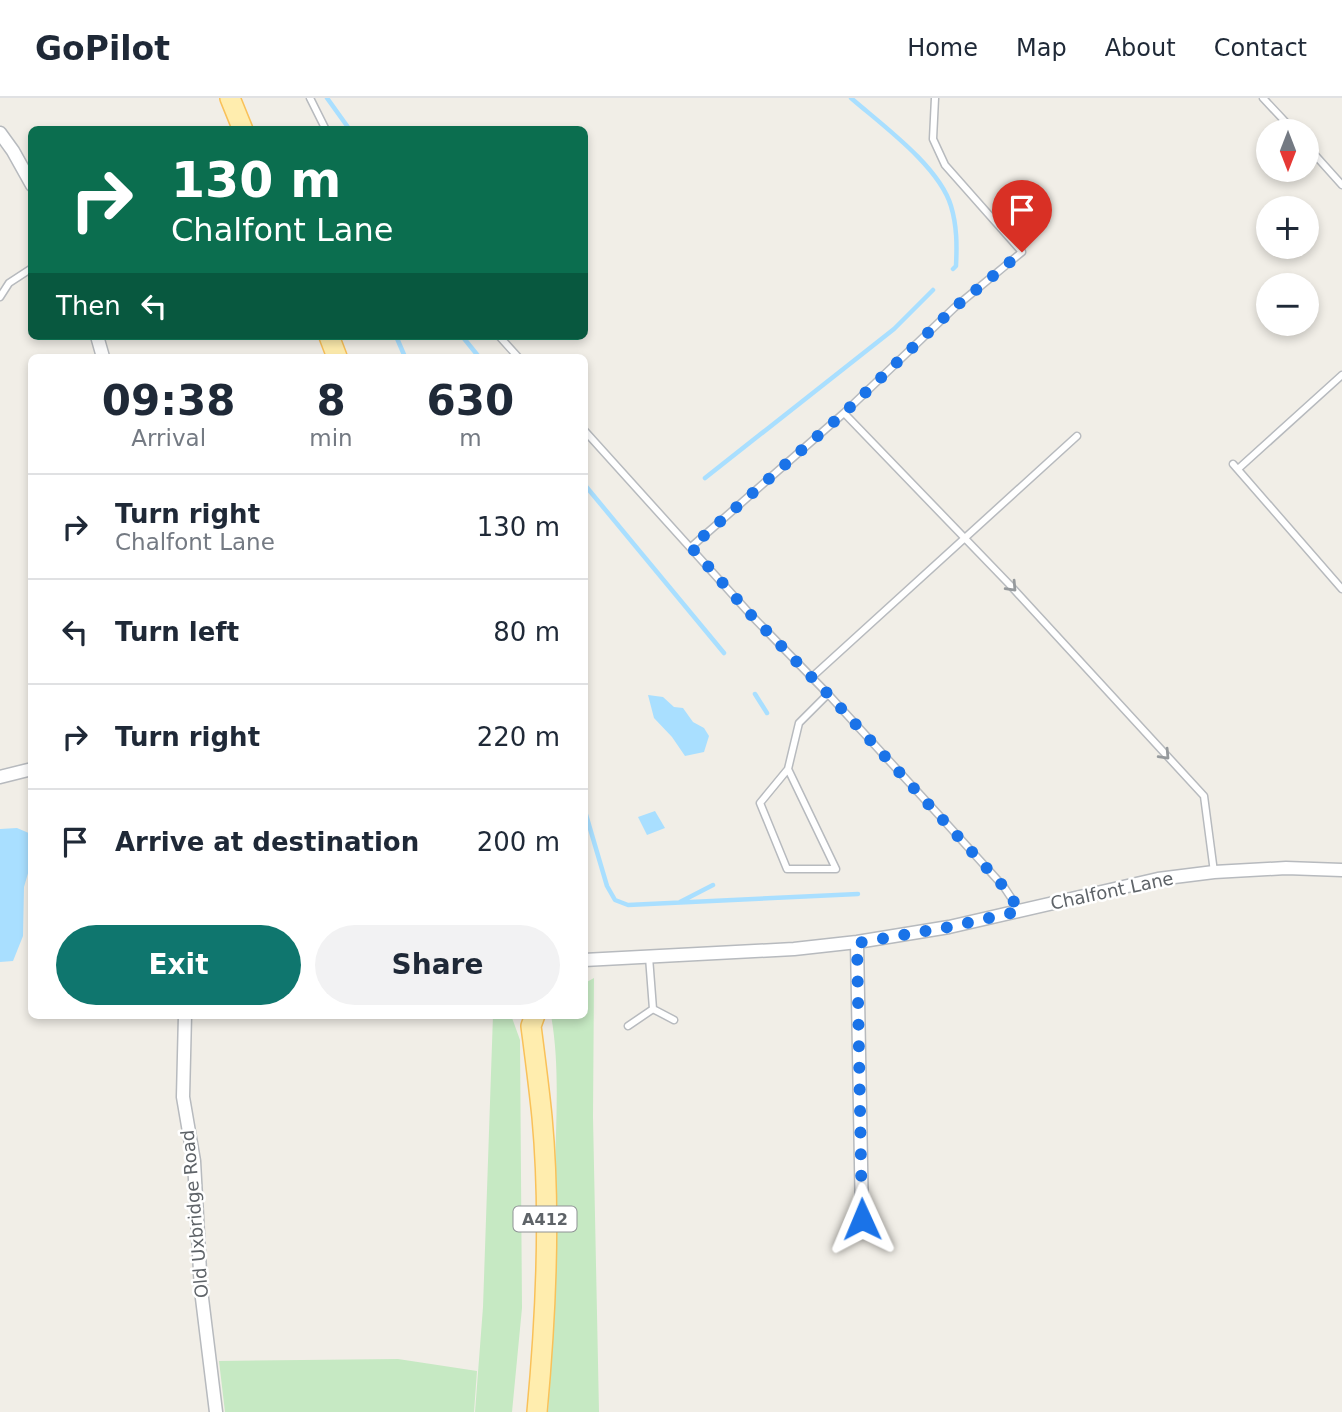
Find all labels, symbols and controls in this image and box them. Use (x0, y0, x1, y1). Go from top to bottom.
text: GoPilot (35, 29, 170, 68)
text: Home (907, 34, 978, 62)
text: Map (1016, 34, 1067, 62)
text: About (1105, 34, 1176, 62)
text: Contact (1214, 34, 1307, 62)
north arrow (1256, 119, 1320, 182)
map controls (1256, 119, 1319, 336)
text: 130 m (171, 152, 341, 209)
icon: right (56, 154, 147, 245)
pin (992, 180, 1052, 252)
icon: arrive (1003, 191, 1041, 229)
button: + (1256, 196, 1319, 259)
text: Chalfont Lane (171, 211, 393, 249)
button: − (1256, 273, 1319, 336)
icon: left (135, 287, 173, 325)
text: Then (56, 291, 121, 321)
text: 09:38 (102, 376, 236, 425)
text: 8 (316, 376, 346, 425)
text: 630 (427, 376, 514, 425)
text: Arrival (131, 425, 206, 451)
text: min (309, 425, 353, 451)
text: m (459, 425, 482, 451)
text: Turn right (115, 499, 260, 529)
icon: right (56, 508, 94, 546)
text: 130 m (477, 512, 560, 542)
text: Chalfont Lane (115, 529, 275, 555)
one-way arrow (1003, 579, 1016, 592)
icon: left (56, 613, 94, 651)
text: Turn left (115, 617, 239, 647)
text: 80 m (493, 617, 560, 647)
icon: right (56, 718, 94, 756)
text: Turn right (115, 722, 260, 752)
text: 220 m (477, 722, 560, 752)
one-way arrow (1157, 747, 1169, 760)
icon: arrive (56, 823, 94, 861)
text: Arrive at destination (115, 827, 419, 857)
text: 200 m (477, 827, 560, 857)
street label: Chalfont Lane (1049, 867, 1175, 914)
button: Exit (56, 925, 301, 1005)
button: Share (315, 925, 560, 1005)
street label: Old Uxbridge Road (177, 1129, 212, 1299)
position arrow (825, 1182, 899, 1256)
road number: A412 (514, 1206, 576, 1232)

